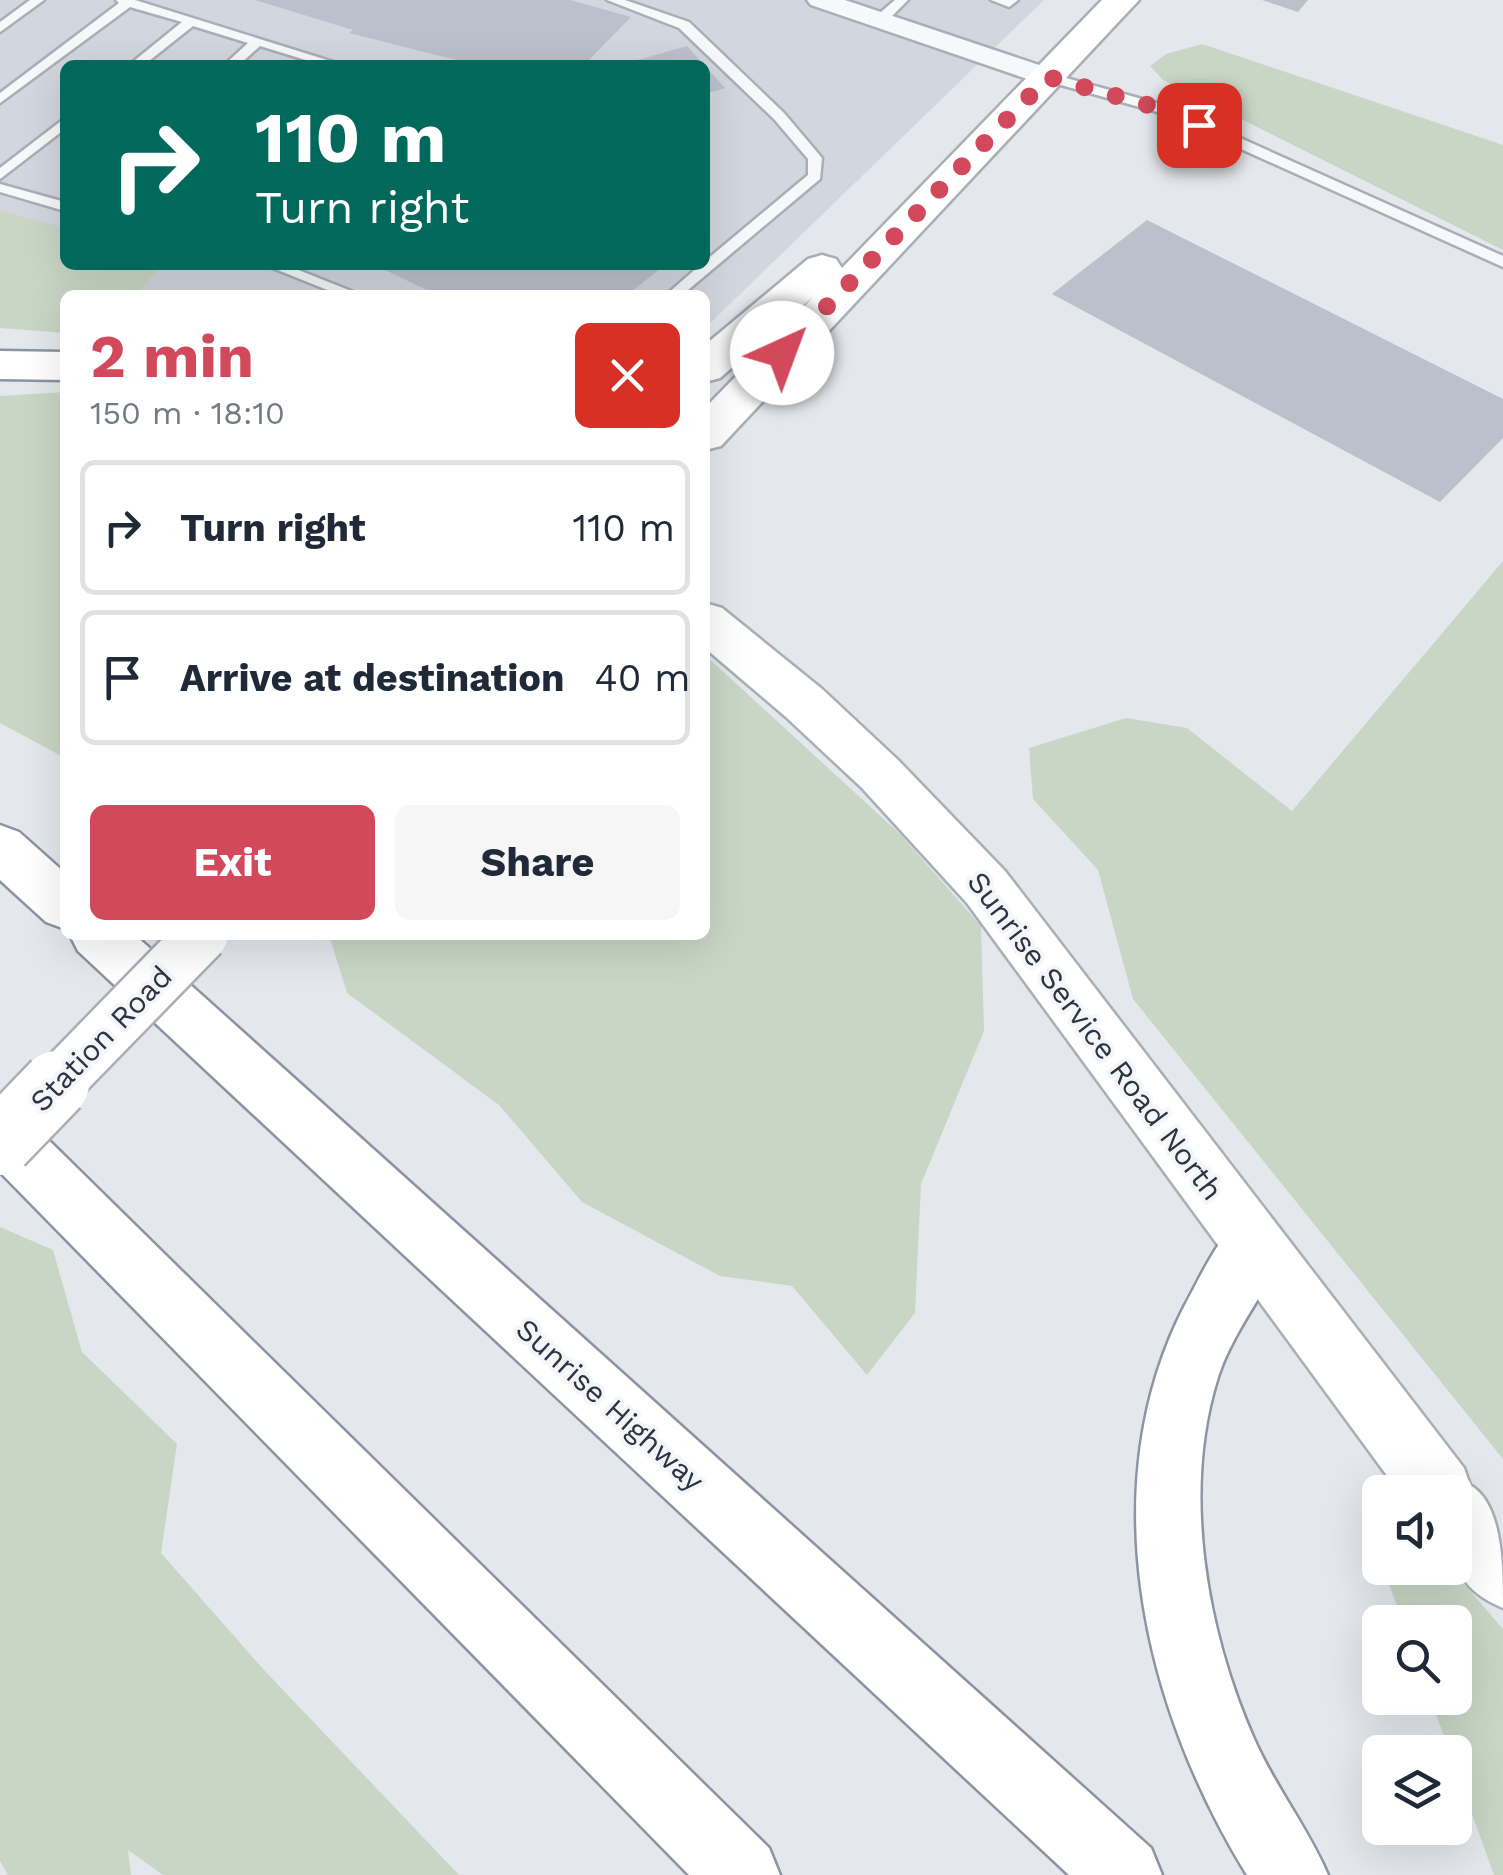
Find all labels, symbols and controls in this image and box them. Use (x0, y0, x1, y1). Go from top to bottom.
pin (1157, 83, 1242, 168)
text: 110 m (255, 97, 446, 179)
icon: arrive (1172, 98, 1227, 153)
icon: right (90, 100, 220, 230)
text: Turn right (255, 181, 469, 234)
position arrow (730, 301, 834, 405)
text: 2 min (90, 321, 254, 392)
button: close (575, 323, 680, 428)
text: 150 m · 18:10 (90, 394, 285, 432)
icon: right (95, 500, 150, 555)
text: Turn right (180, 506, 366, 550)
text: 110 m (573, 506, 675, 550)
icon: arrive (95, 650, 150, 705)
text: Arrive at destination (180, 656, 565, 700)
text: 40 m (595, 656, 691, 700)
button: Exit (90, 805, 375, 920)
button: Share (395, 805, 680, 920)
street label: Sunrise Service Road North (960, 865, 1230, 1207)
street label: Station Road (22, 959, 179, 1119)
street label: Sunrise Highway (509, 1311, 712, 1498)
map controls (1362, 1475, 1472, 1845)
button: sound (1362, 1475, 1472, 1585)
button: search (1362, 1605, 1472, 1715)
button: layers (1362, 1735, 1472, 1845)

